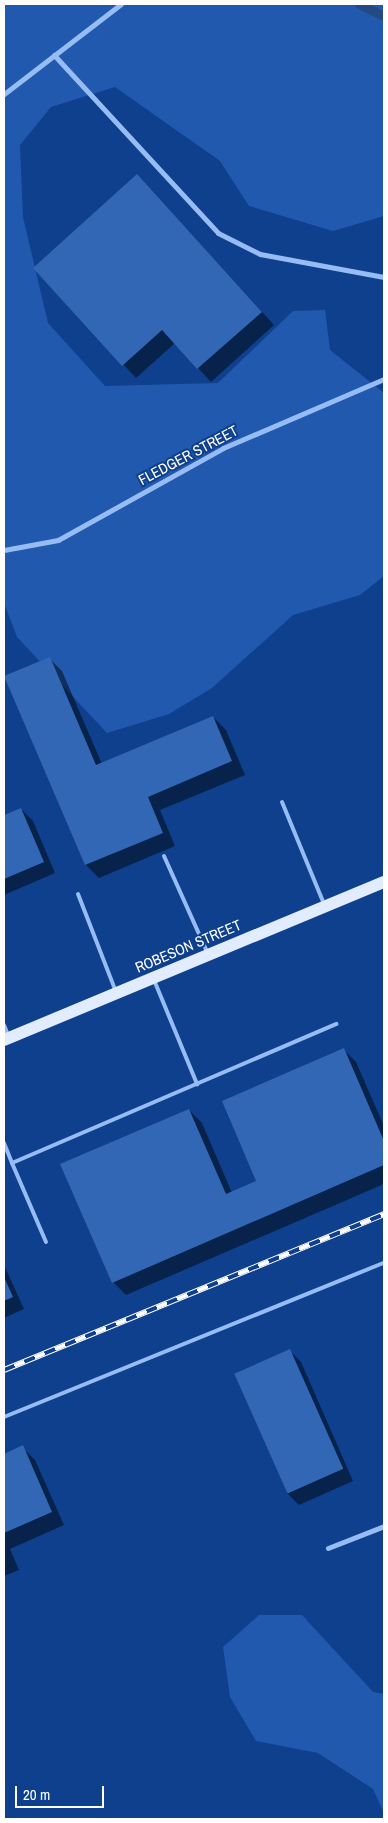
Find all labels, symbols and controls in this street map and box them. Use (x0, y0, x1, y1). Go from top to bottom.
street label: FLEDGER STREET (135, 421, 241, 489)
street label: ROBESON STREET (132, 916, 244, 976)
scale bar (18, 1776, 106, 1808)
text: 20 m (23, 1784, 50, 1805)

